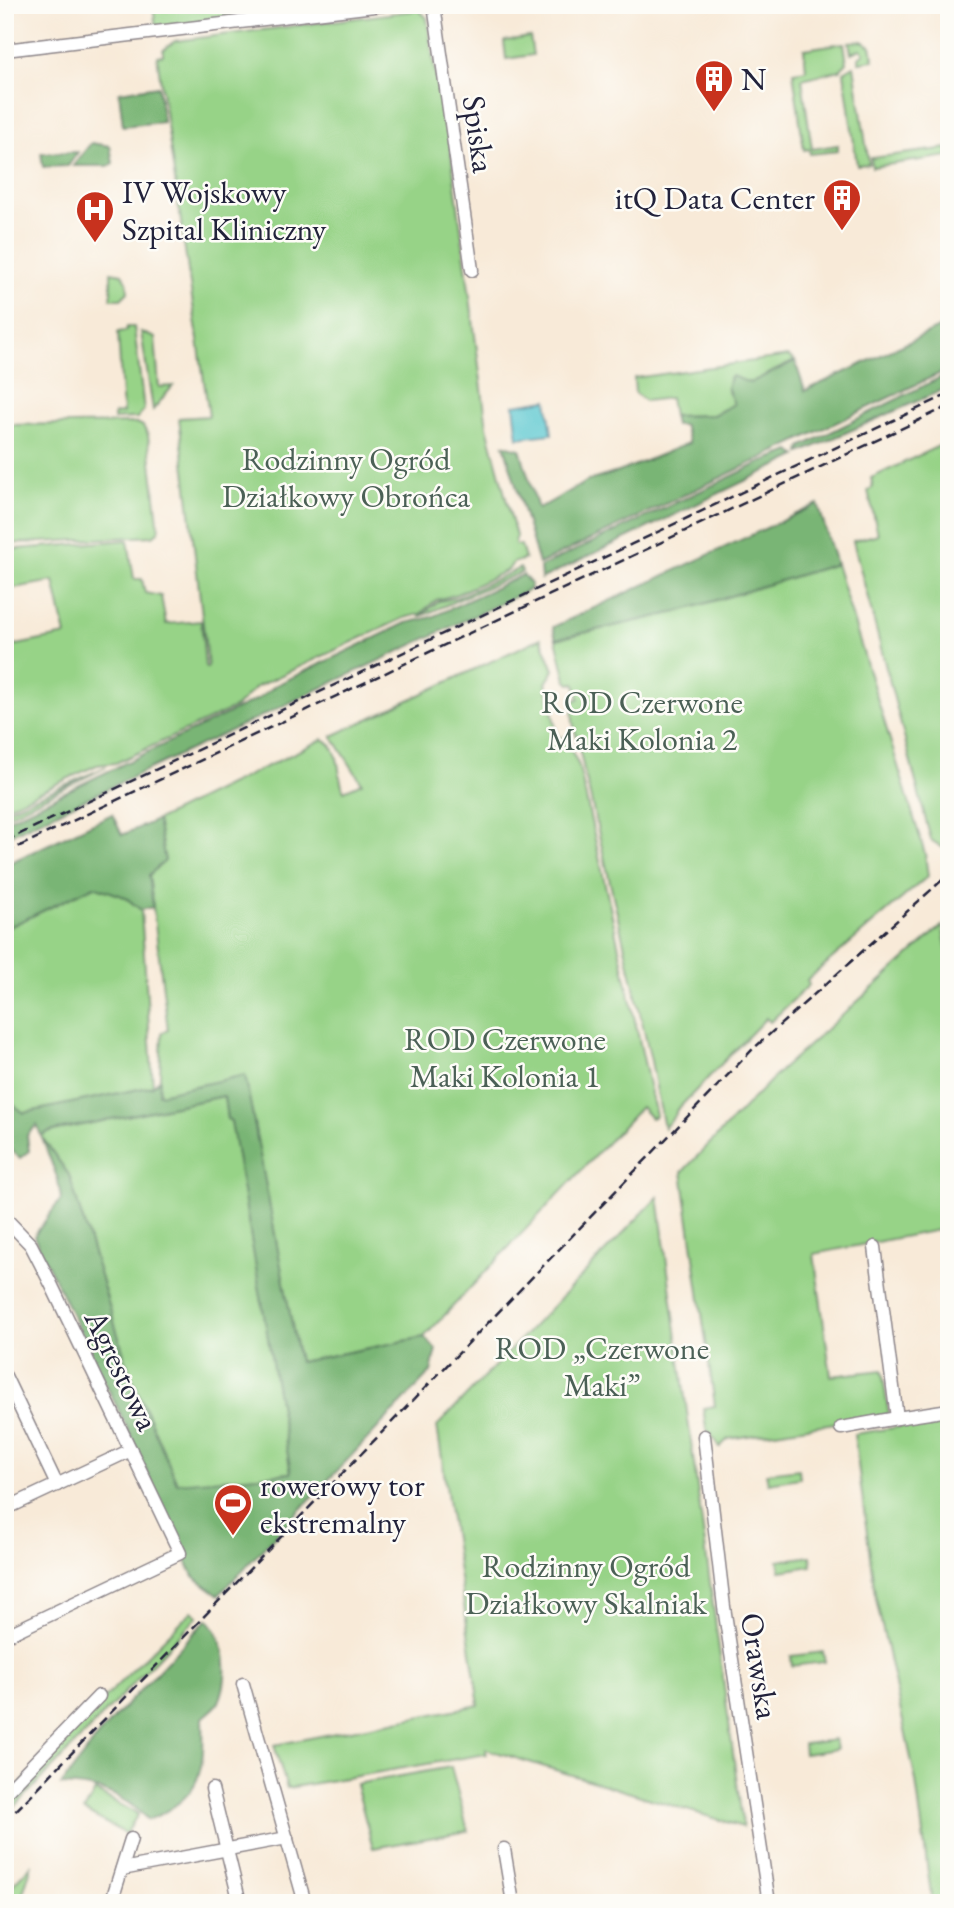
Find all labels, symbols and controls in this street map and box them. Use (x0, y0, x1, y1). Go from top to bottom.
building icon: N (693, 58, 735, 113)
place label: N (741, 58, 767, 100)
street label: Spiska (453, 93, 505, 175)
place label: IV Wojskowy Szpital Kliniczny (122, 171, 327, 250)
place label: itQ Data Center (615, 177, 815, 219)
building icon: itQ Data Center (821, 177, 863, 232)
hospital icon: IV Wojskowy Szpital Kliniczny (74, 189, 116, 244)
park label: Rodzinny Ogród Działkowy Obrońca (222, 438, 470, 517)
park label: ROD Czerwone Maki Kolonia 2 (541, 681, 743, 760)
park label: ROD Czerwone Maki Kolonia 1 (404, 1018, 606, 1097)
street label: Agrestowa (74, 1302, 169, 1437)
park label: ROD „Czerwone Maki” (495, 1327, 709, 1406)
place label: rowerowy tor ekstremalny (260, 1464, 425, 1543)
sports icon: rowerowy tor ekstremalny (212, 1482, 254, 1537)
park label: Rodzinny Ogród Działkowy Skalniak (465, 1545, 708, 1624)
street label: Orawska (731, 1610, 789, 1722)

